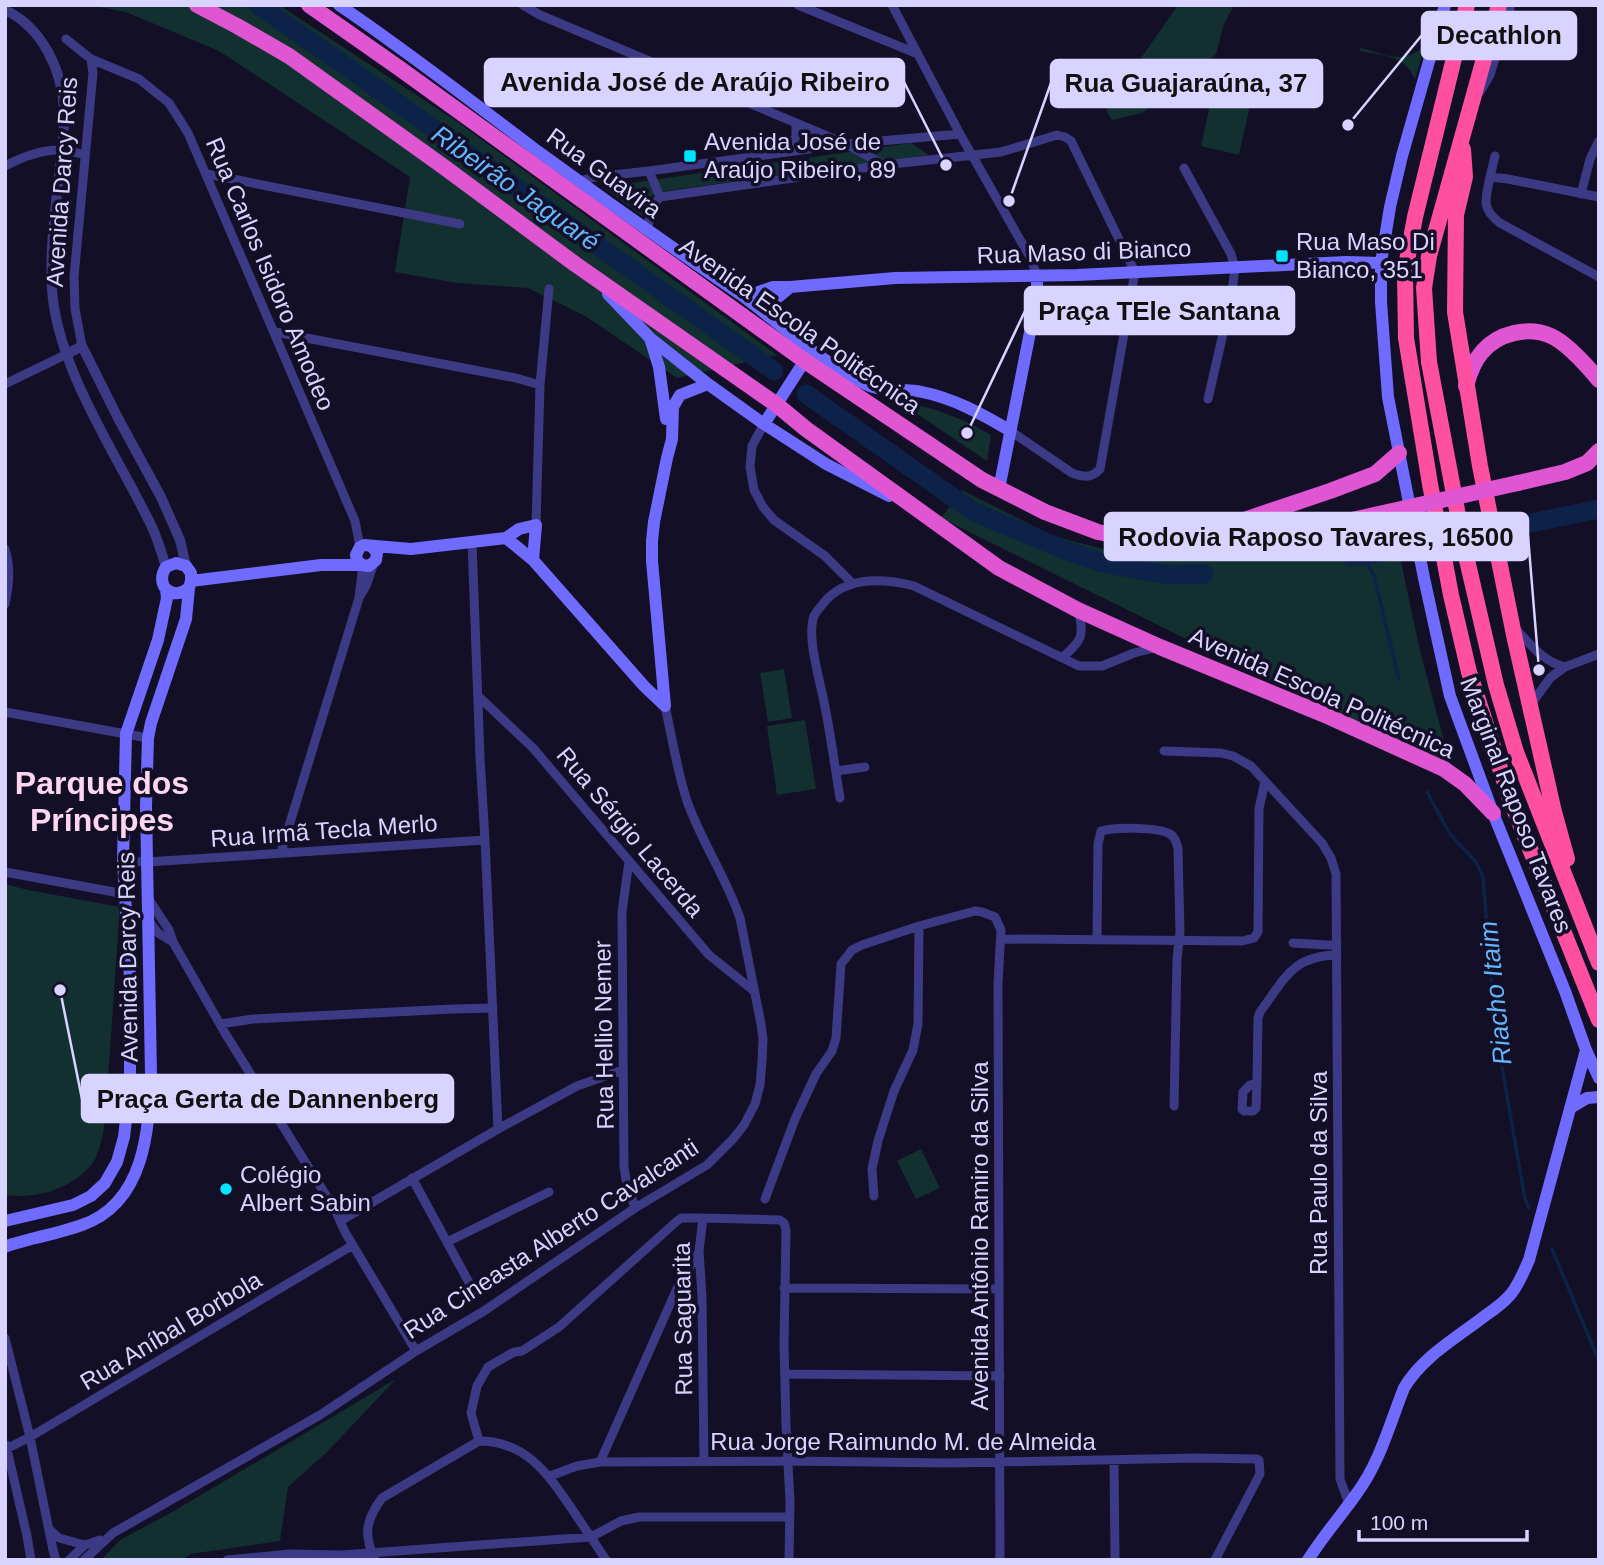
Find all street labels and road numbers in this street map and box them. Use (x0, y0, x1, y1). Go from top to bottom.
street label: Avenida Darcy Reis (41, 76, 82, 288)
street label: Rua Guavira (542, 122, 667, 223)
street label: Rua Carlos Isidoro Amodeo (201, 133, 340, 414)
street label: Avenida Escola Politécnica (675, 232, 926, 420)
street label: Rua Maso di Bianco (976, 234, 1192, 269)
street label: Avenida Escola Politécnica (1185, 622, 1460, 764)
street label: Marginal Raposo Tavares (1455, 673, 1578, 936)
street label: Rua Sérgio Lacerda (551, 741, 710, 923)
street label: Rua Irmã Tecla Merlo (209, 809, 438, 852)
street label: Avenida Darcy Reis (112, 852, 143, 1062)
street label: Rua Hellio Nemer (588, 940, 619, 1130)
street label: Avenida Antônio Ramiro da Silva (966, 1061, 993, 1411)
street label: Rua Paulo da Silva (1305, 1070, 1332, 1275)
street label: Rua Cineasta Alberto Cavalcanti (398, 1133, 703, 1344)
street label: Rua Saguarita (668, 1241, 697, 1396)
street label: Rua Aníbal Borbola (75, 1265, 267, 1395)
street label: Rua Jorge Raimundo M. de Almeida (710, 1428, 1096, 1455)

